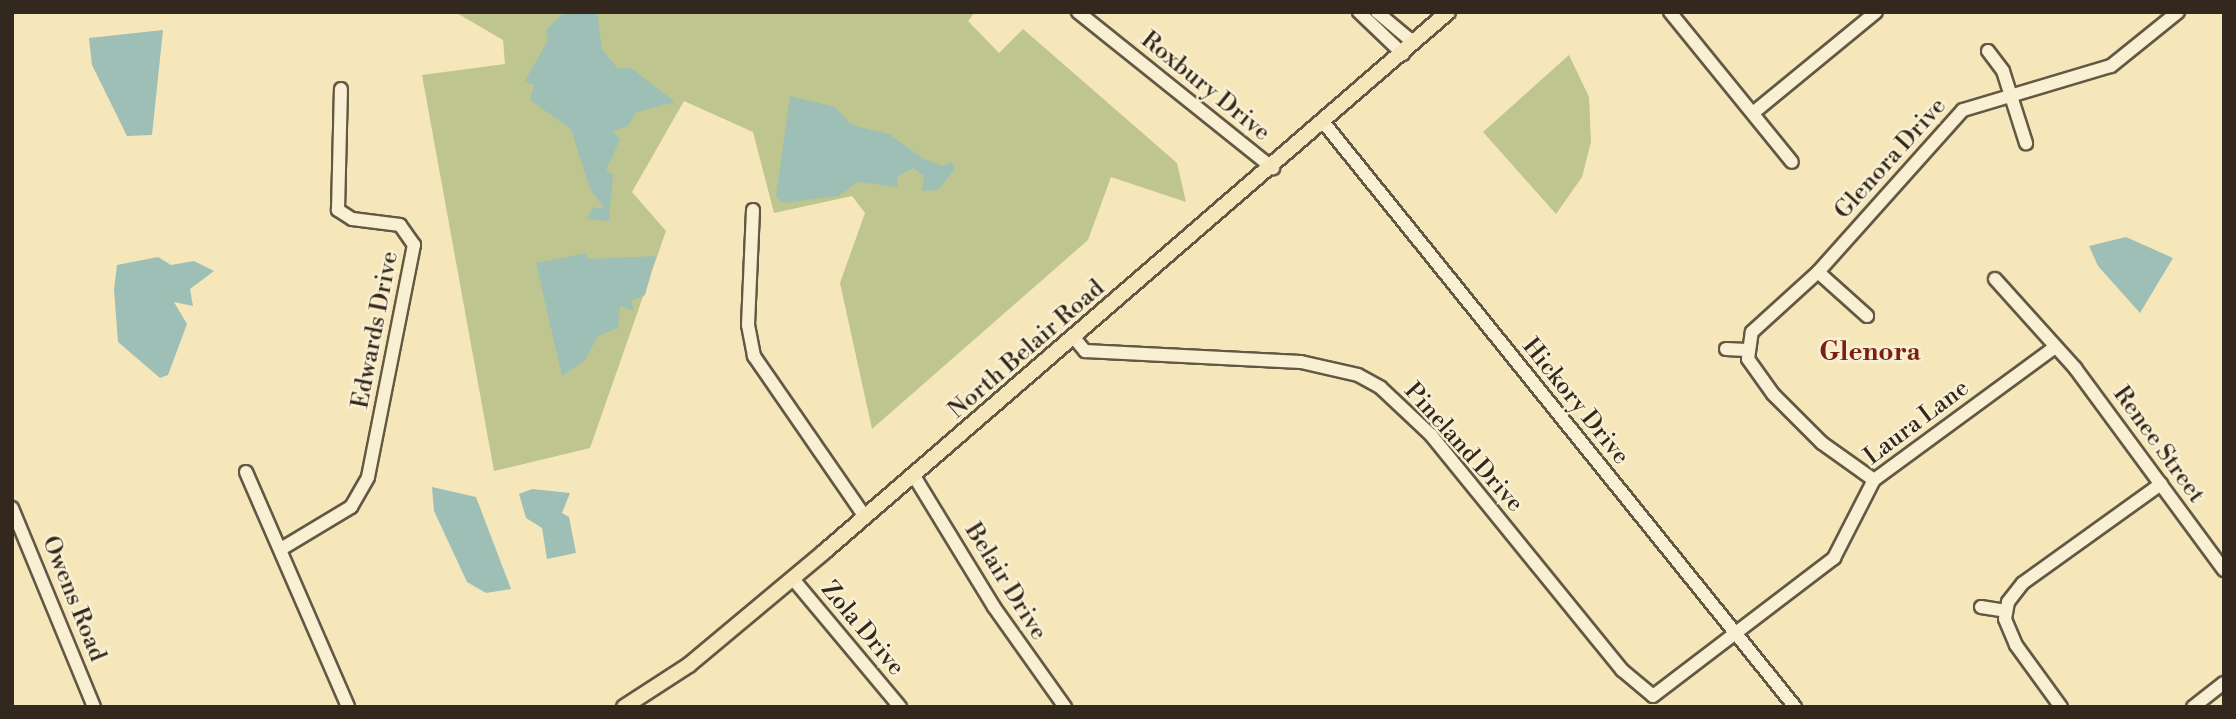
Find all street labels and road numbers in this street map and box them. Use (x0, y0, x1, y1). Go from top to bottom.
street label: Roxbury Drive (1135, 26, 1275, 148)
street label: Glenora Drive (1829, 92, 1953, 226)
street label: Edwards Drive (347, 249, 405, 411)
street label: North Belair Road (943, 274, 1111, 426)
street label: Hickory Drive (1515, 333, 1635, 471)
street label: Laura Lane (1859, 374, 1975, 472)
street label: Pineland Drive (1397, 377, 1529, 519)
street label: Renee Street (2106, 381, 2210, 509)
street label: Belair Drive (958, 518, 1052, 646)
street label: Owens Road (35, 532, 111, 666)
street label: Zola Drive (814, 576, 910, 682)

